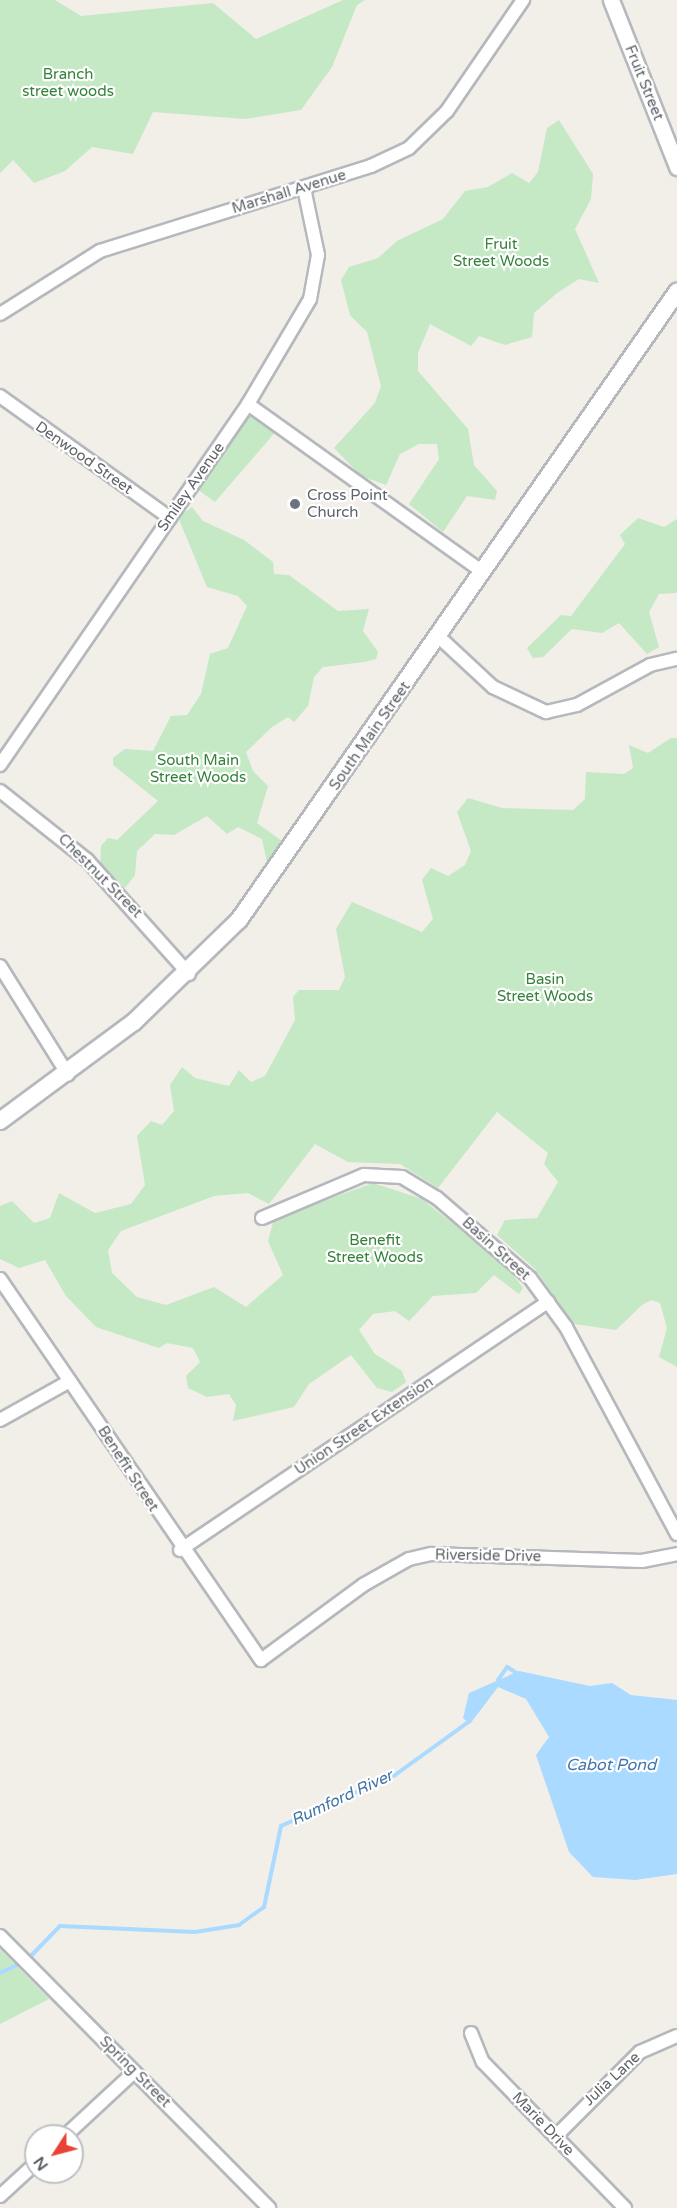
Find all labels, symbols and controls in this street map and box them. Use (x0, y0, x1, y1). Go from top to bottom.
street label: Fruit Street (621, 43, 667, 123)
park label: Branch street woods (22, 65, 114, 100)
street label: Marshall Avenue (230, 166, 348, 218)
park label: Fruit Street Woods (453, 235, 549, 270)
street label: Denwood Street (32, 418, 136, 498)
street label: Smiley Avenue (154, 439, 228, 535)
place label: Cross Point Church (307, 486, 388, 521)
marker: Cross Point Church (288, 497, 302, 511)
street label: South Main Street (326, 678, 414, 794)
park label: South Main Street Woods (150, 751, 246, 786)
street label: Chestnut Street (54, 830, 146, 922)
park label: Basin Street Woods (497, 970, 593, 1005)
street label: Basin Street (458, 1214, 534, 1284)
park label: Benefit Street Woods (327, 1231, 423, 1266)
street label: Union Street Extension (291, 1373, 437, 1479)
street label: Benefit Street (94, 1423, 162, 1515)
street label: Riverside Drive (435, 1546, 541, 1566)
water label: Cabot Pond (566, 1755, 656, 1775)
water label: Rumford River (288, 1766, 396, 1830)
street label: Spring Street (96, 2033, 174, 2111)
street label: Julia Lane (580, 2048, 644, 2110)
street label: Marie Drive (508, 2088, 578, 2160)
north arrow (24, 2124, 84, 2184)
text: N (29, 2152, 53, 2174)

